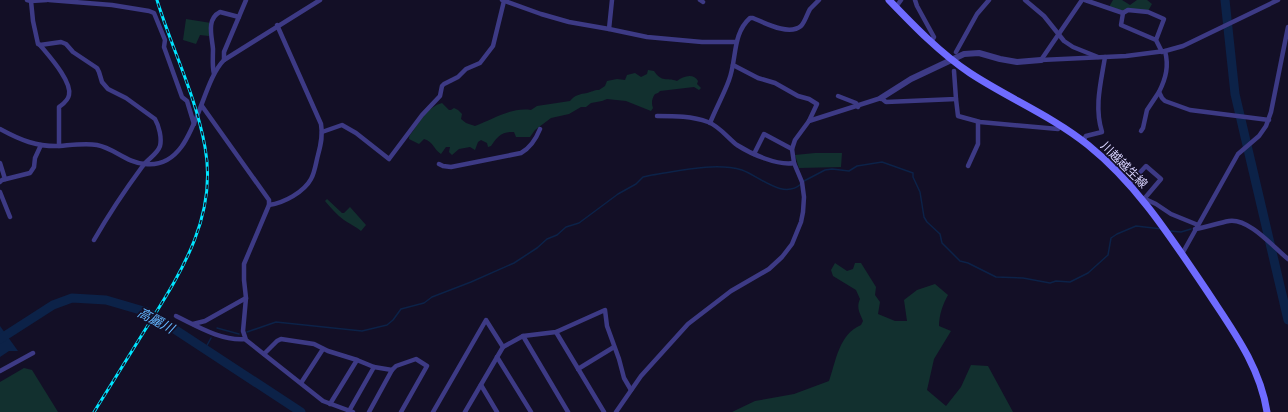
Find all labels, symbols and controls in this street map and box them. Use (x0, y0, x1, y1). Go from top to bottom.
street label: 川越越生線 (1098, 139, 1150, 191)
water label: 高麗川 (135, 305, 178, 337)

